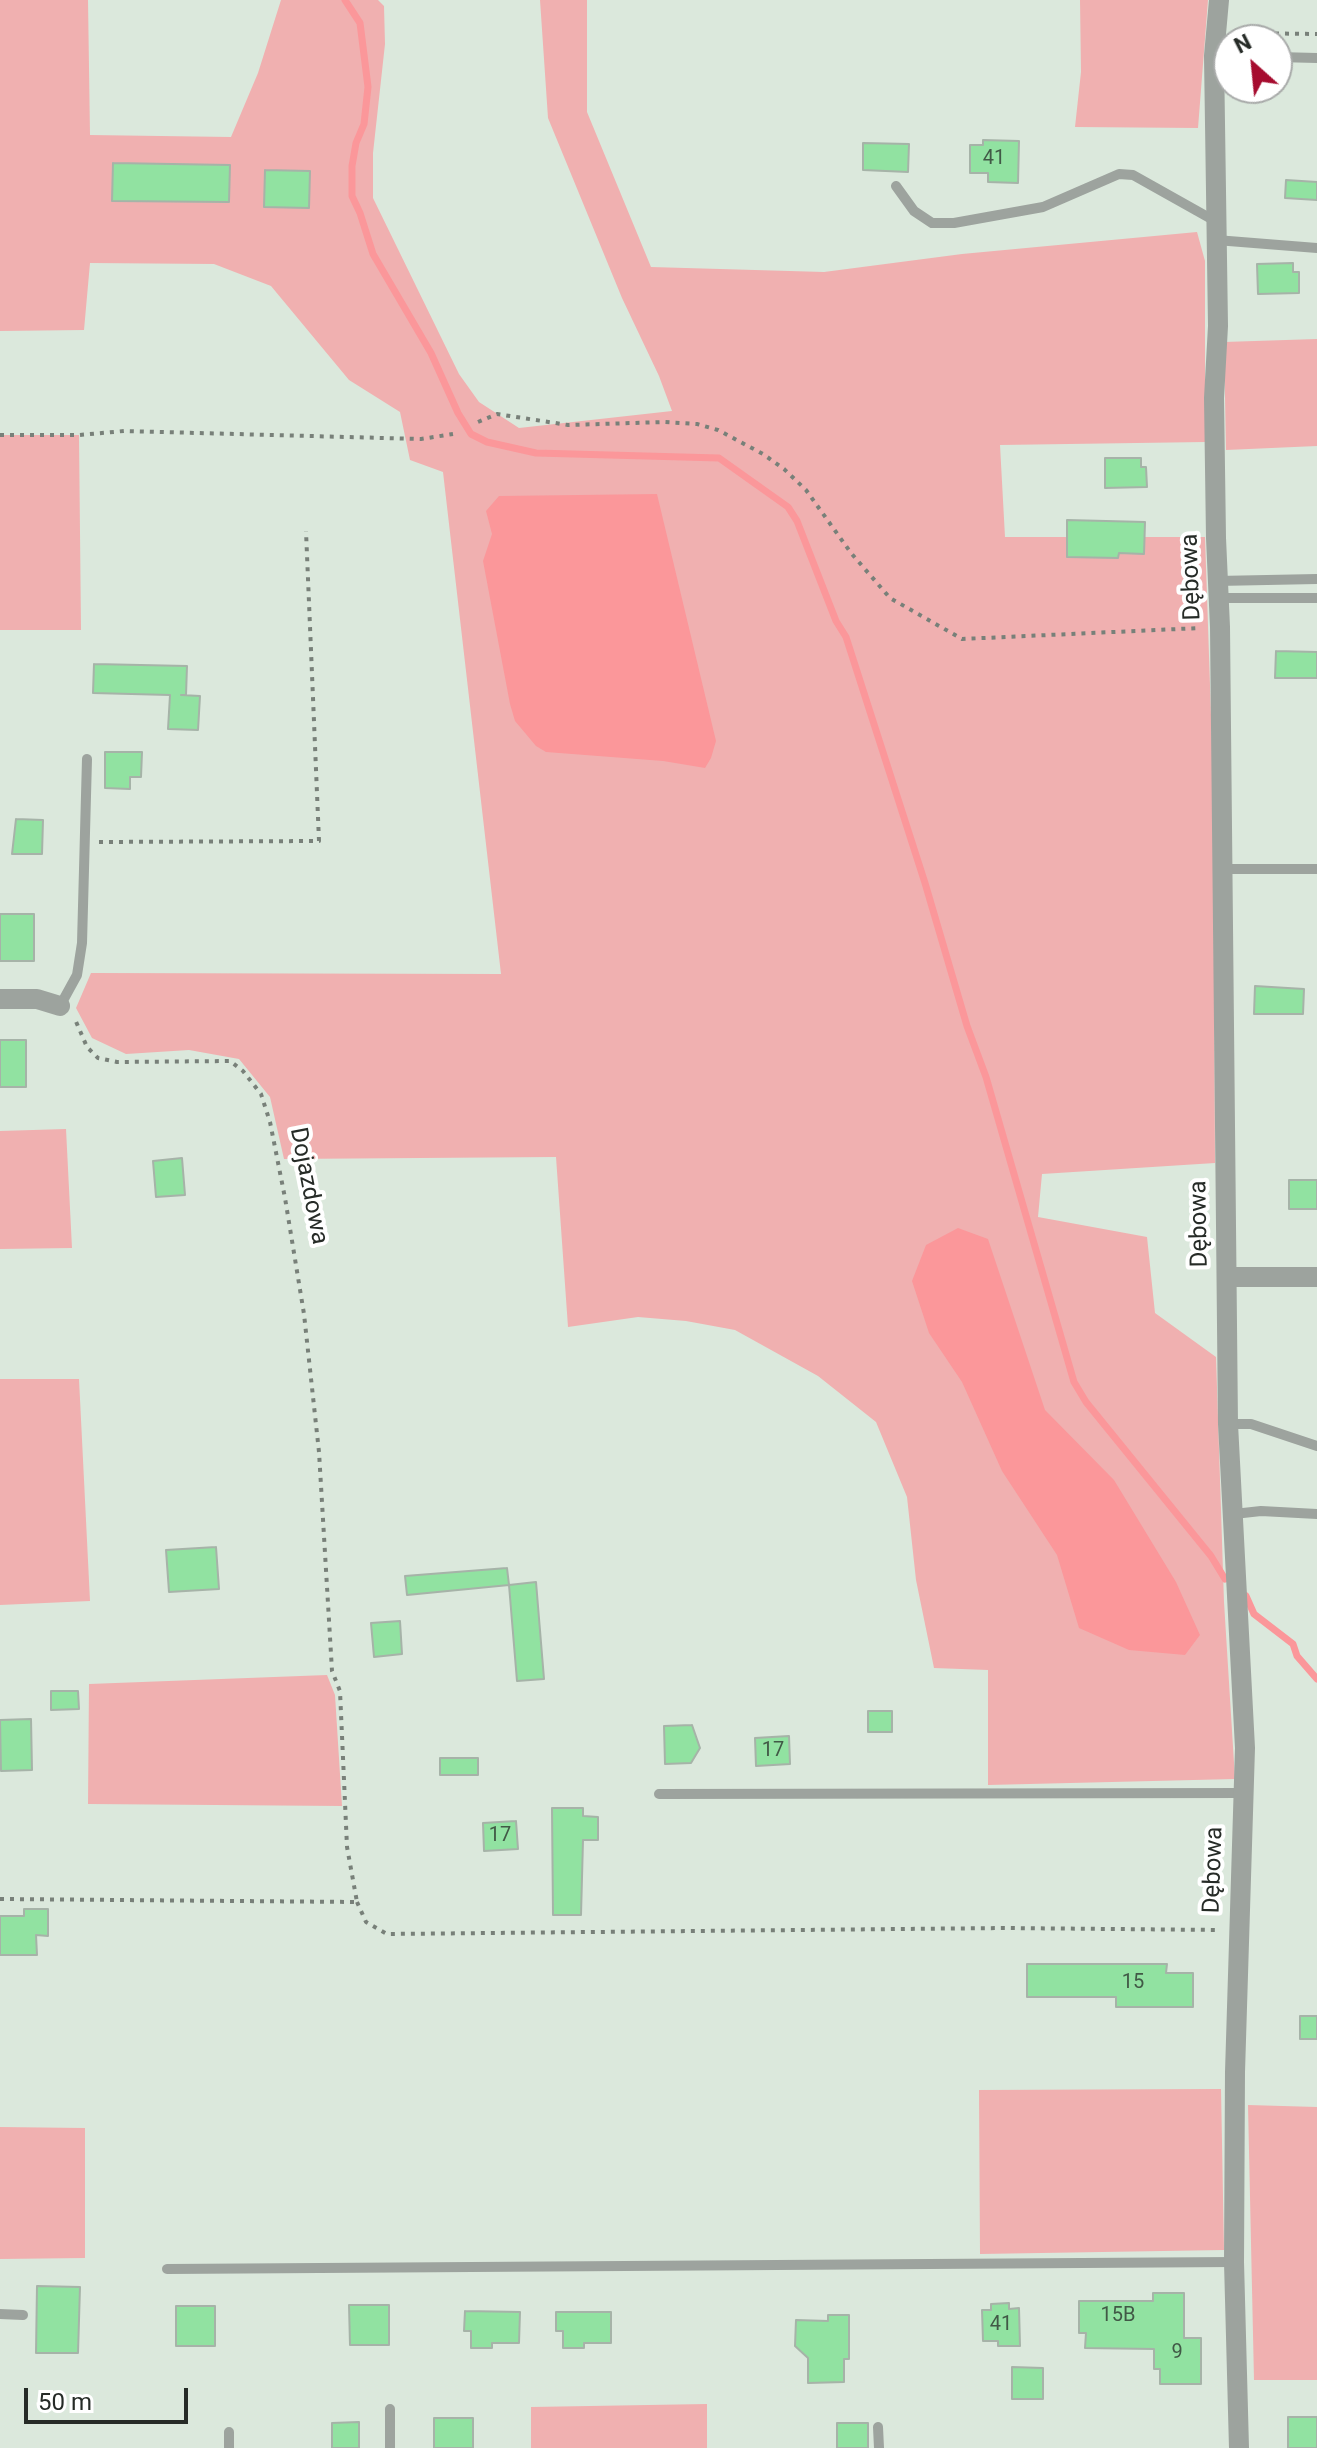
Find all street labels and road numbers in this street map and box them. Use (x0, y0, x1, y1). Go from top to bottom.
street label: Dębowa (1176, 533, 1208, 621)
street label: Dojazdowa (283, 1125, 333, 1247)
street label: Dębowa (1185, 1180, 1215, 1268)
street label: Dębowa (1198, 1826, 1230, 1914)

